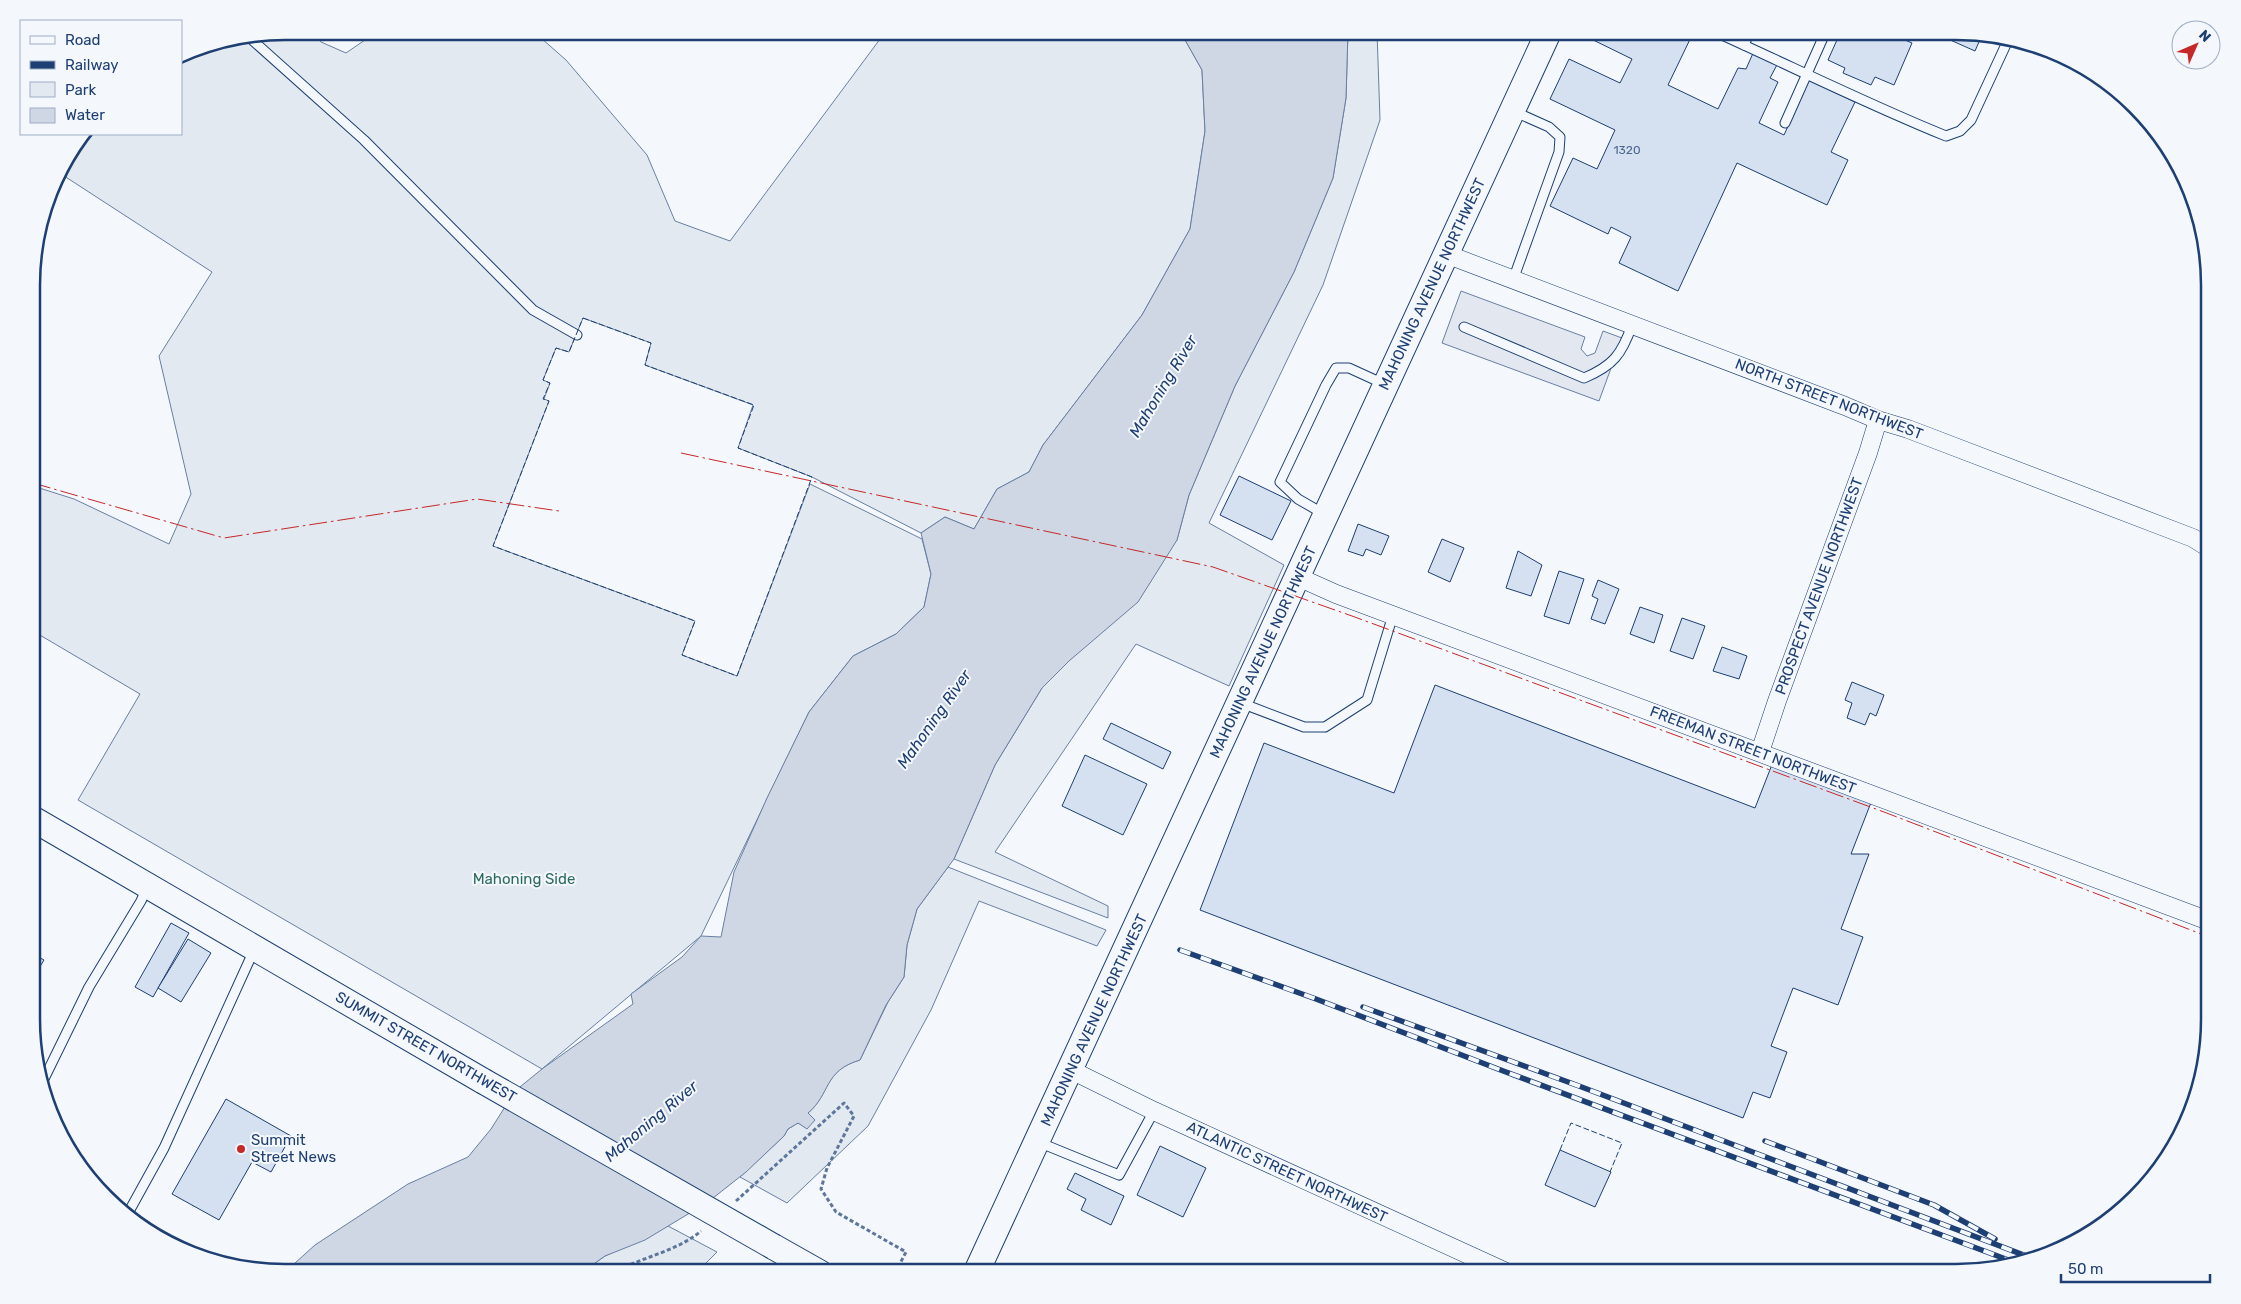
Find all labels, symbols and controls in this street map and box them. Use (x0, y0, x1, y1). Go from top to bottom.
legend (20, 20, 182, 135)
north arrow (2171, 20, 2221, 70)
text: N (2195, 27, 2214, 46)
text: Road (65, 31, 101, 49)
text: Railway (65, 56, 119, 74)
text: Park (65, 81, 96, 99)
text: Water (65, 106, 105, 124)
house number: 1320 (1613, 143, 1641, 157)
street label: MAHONING AVENUE NORTHWEST (1375, 175, 1489, 393)
water label: Mahoning River (1125, 331, 1201, 441)
street label: NORTH STREET NORTHWEST (1732, 355, 1926, 443)
street label: PROSPECT AVENUE NORTHWEST (1771, 475, 1867, 697)
street label: MAHONING AVENUE NORTHWEST (1206, 543, 1320, 761)
water label: Mahoning River (893, 665, 975, 772)
street label: FREEMAN STREET NORTHWEST (1647, 702, 1859, 798)
park label: Mahoning Side (473, 870, 575, 888)
street label: MAHONING AVENUE NORTHWEST (1037, 911, 1151, 1129)
street label: SUMMIT STREET NORTHWEST (332, 988, 520, 1107)
water label: Mahoning River (601, 1076, 702, 1165)
street label: ATLANTIC STREET NORTHWEST (1184, 1117, 1391, 1227)
place label: Summit Street News (251, 1131, 336, 1166)
marker: Summit Street News (235, 1143, 247, 1155)
scale bar (2061, 1252, 2210, 1284)
text: 50 m (2068, 1260, 2103, 1278)

